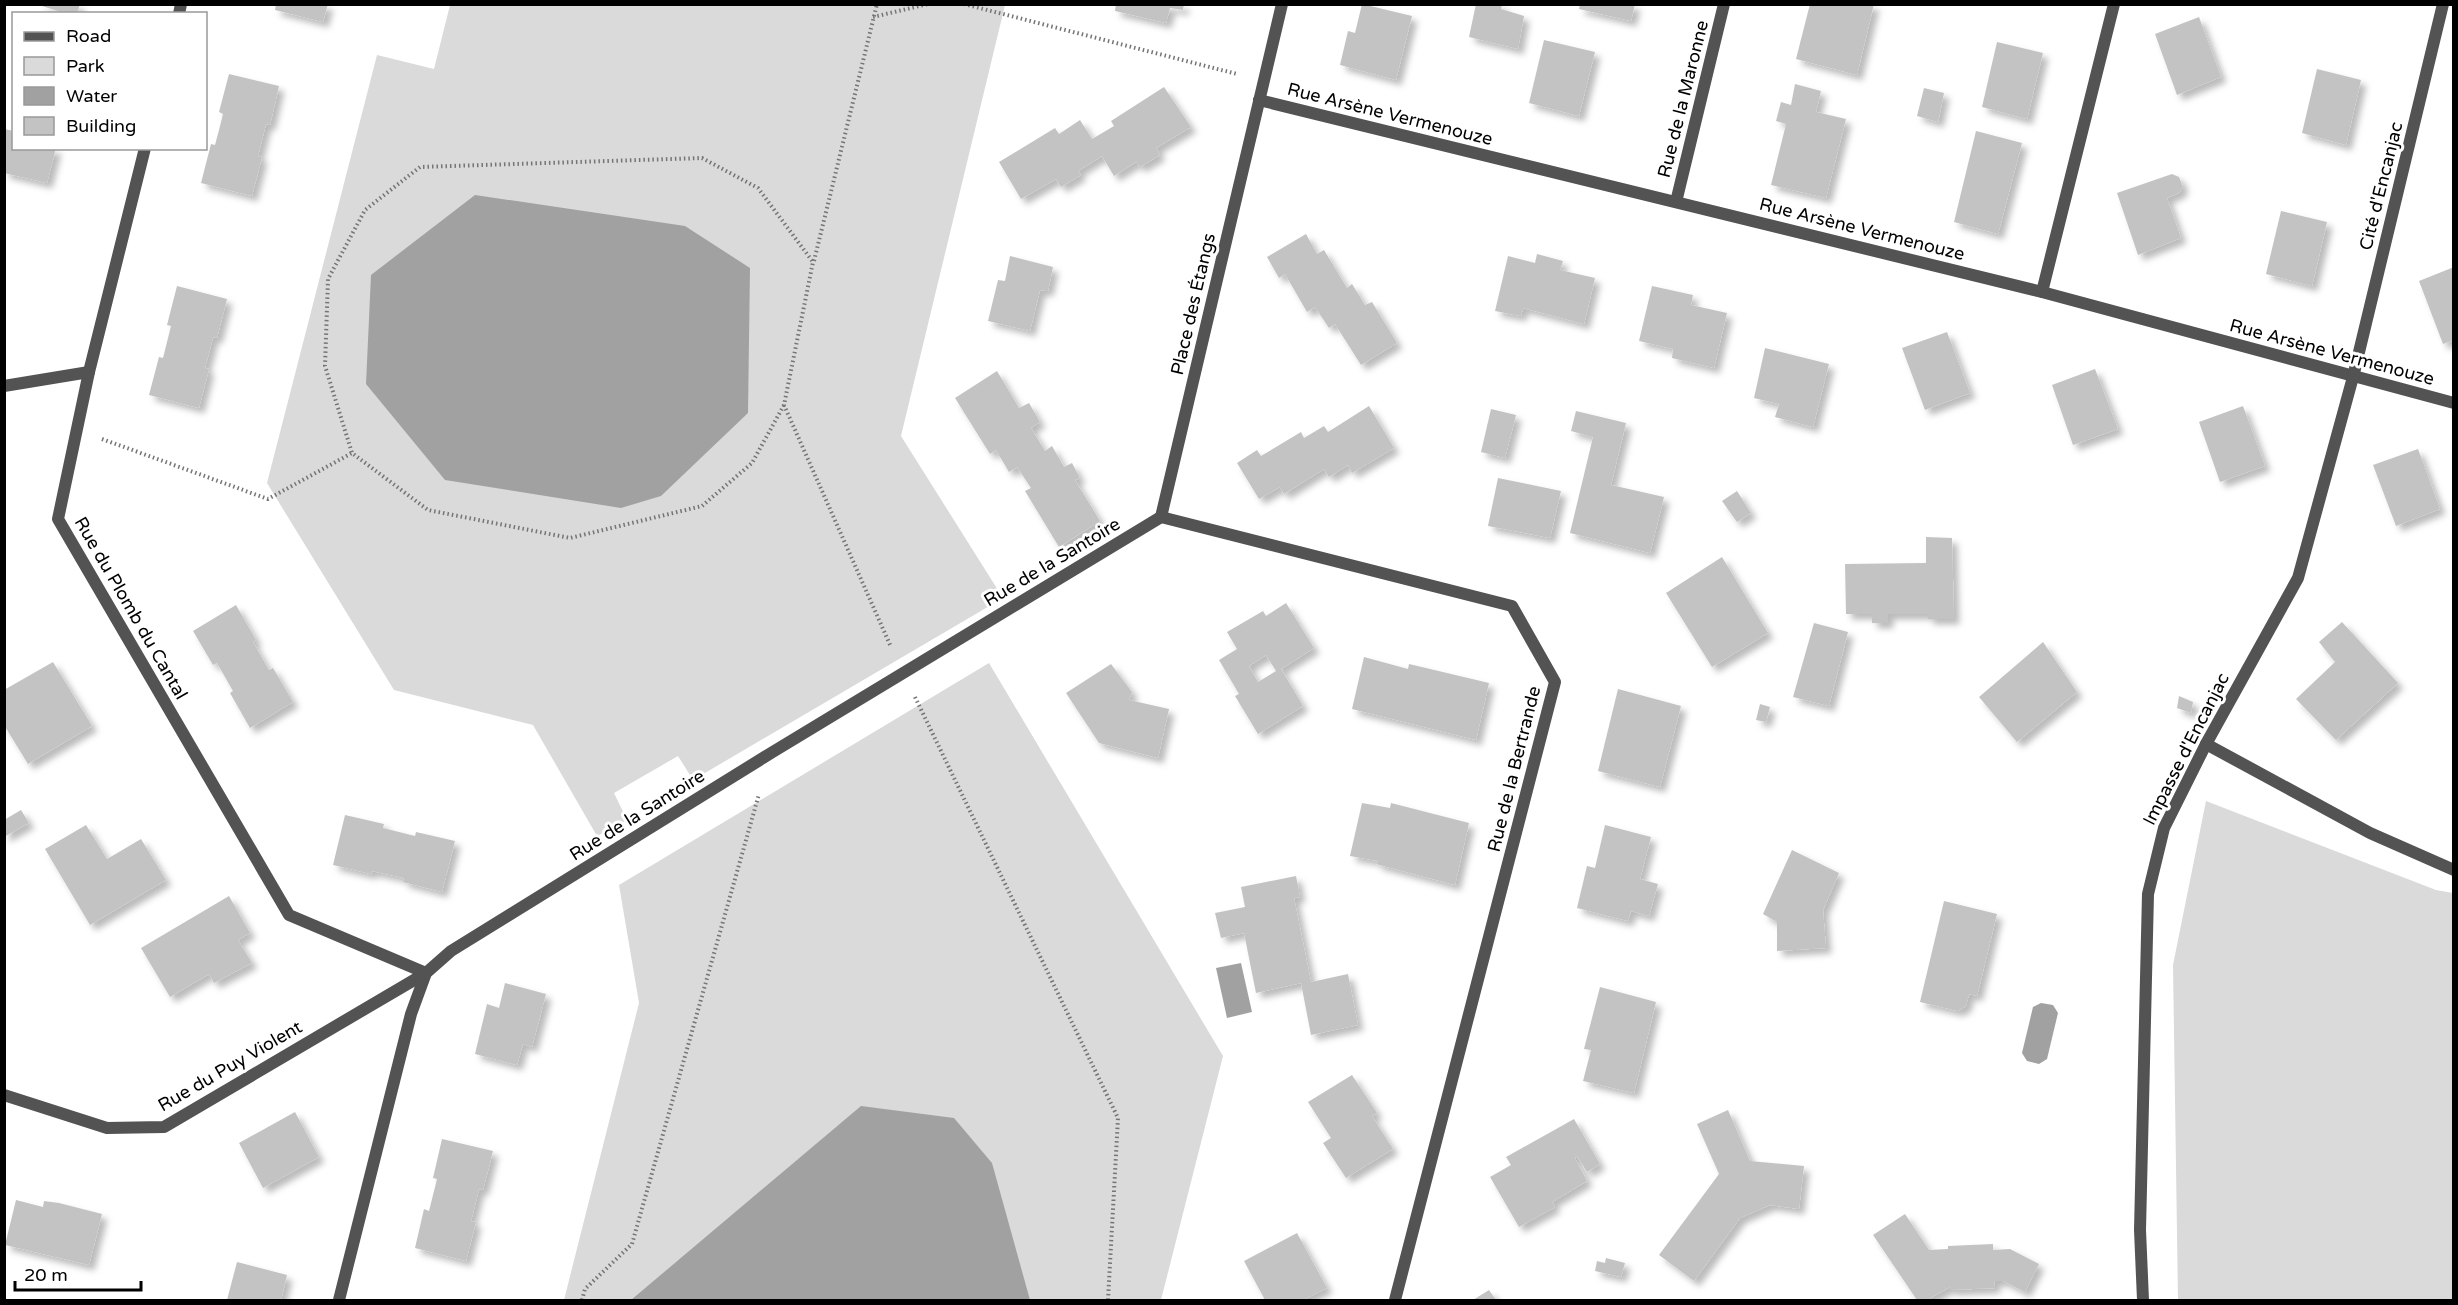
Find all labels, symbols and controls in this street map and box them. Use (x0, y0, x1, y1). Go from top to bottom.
legend (12, 12, 207, 150)
street label: Rue de la Maronne (1653, 18, 1713, 180)
text: Road (66, 25, 111, 47)
text: Park (66, 55, 105, 77)
street label: Rue Arsène Vermenouze (1285, 78, 1495, 150)
text: Water (66, 85, 117, 107)
text: Building (66, 115, 136, 137)
street label: Cité d'Encanjac (2354, 120, 2408, 252)
street label: Rue Arsène Vermenouze (1757, 193, 1967, 265)
street label: Place des Étangs (1166, 231, 1220, 377)
street label: Rue Arsène Vermenouze (2227, 314, 2437, 390)
street label: Rue du Plomb du Cantal (70, 513, 192, 703)
street label: Rue de la Santoire (980, 513, 1124, 611)
street label: Impasse d'Encanjac (2138, 669, 2234, 829)
street label: Rue de la Bertrande (1483, 684, 1545, 854)
street label: Rue de la Santoire (565, 765, 709, 865)
street label: Rue du Puy Violent (154, 1016, 306, 1116)
scale bar (15, 1254, 141, 1292)
text: 20 m (24, 1264, 68, 1286)

